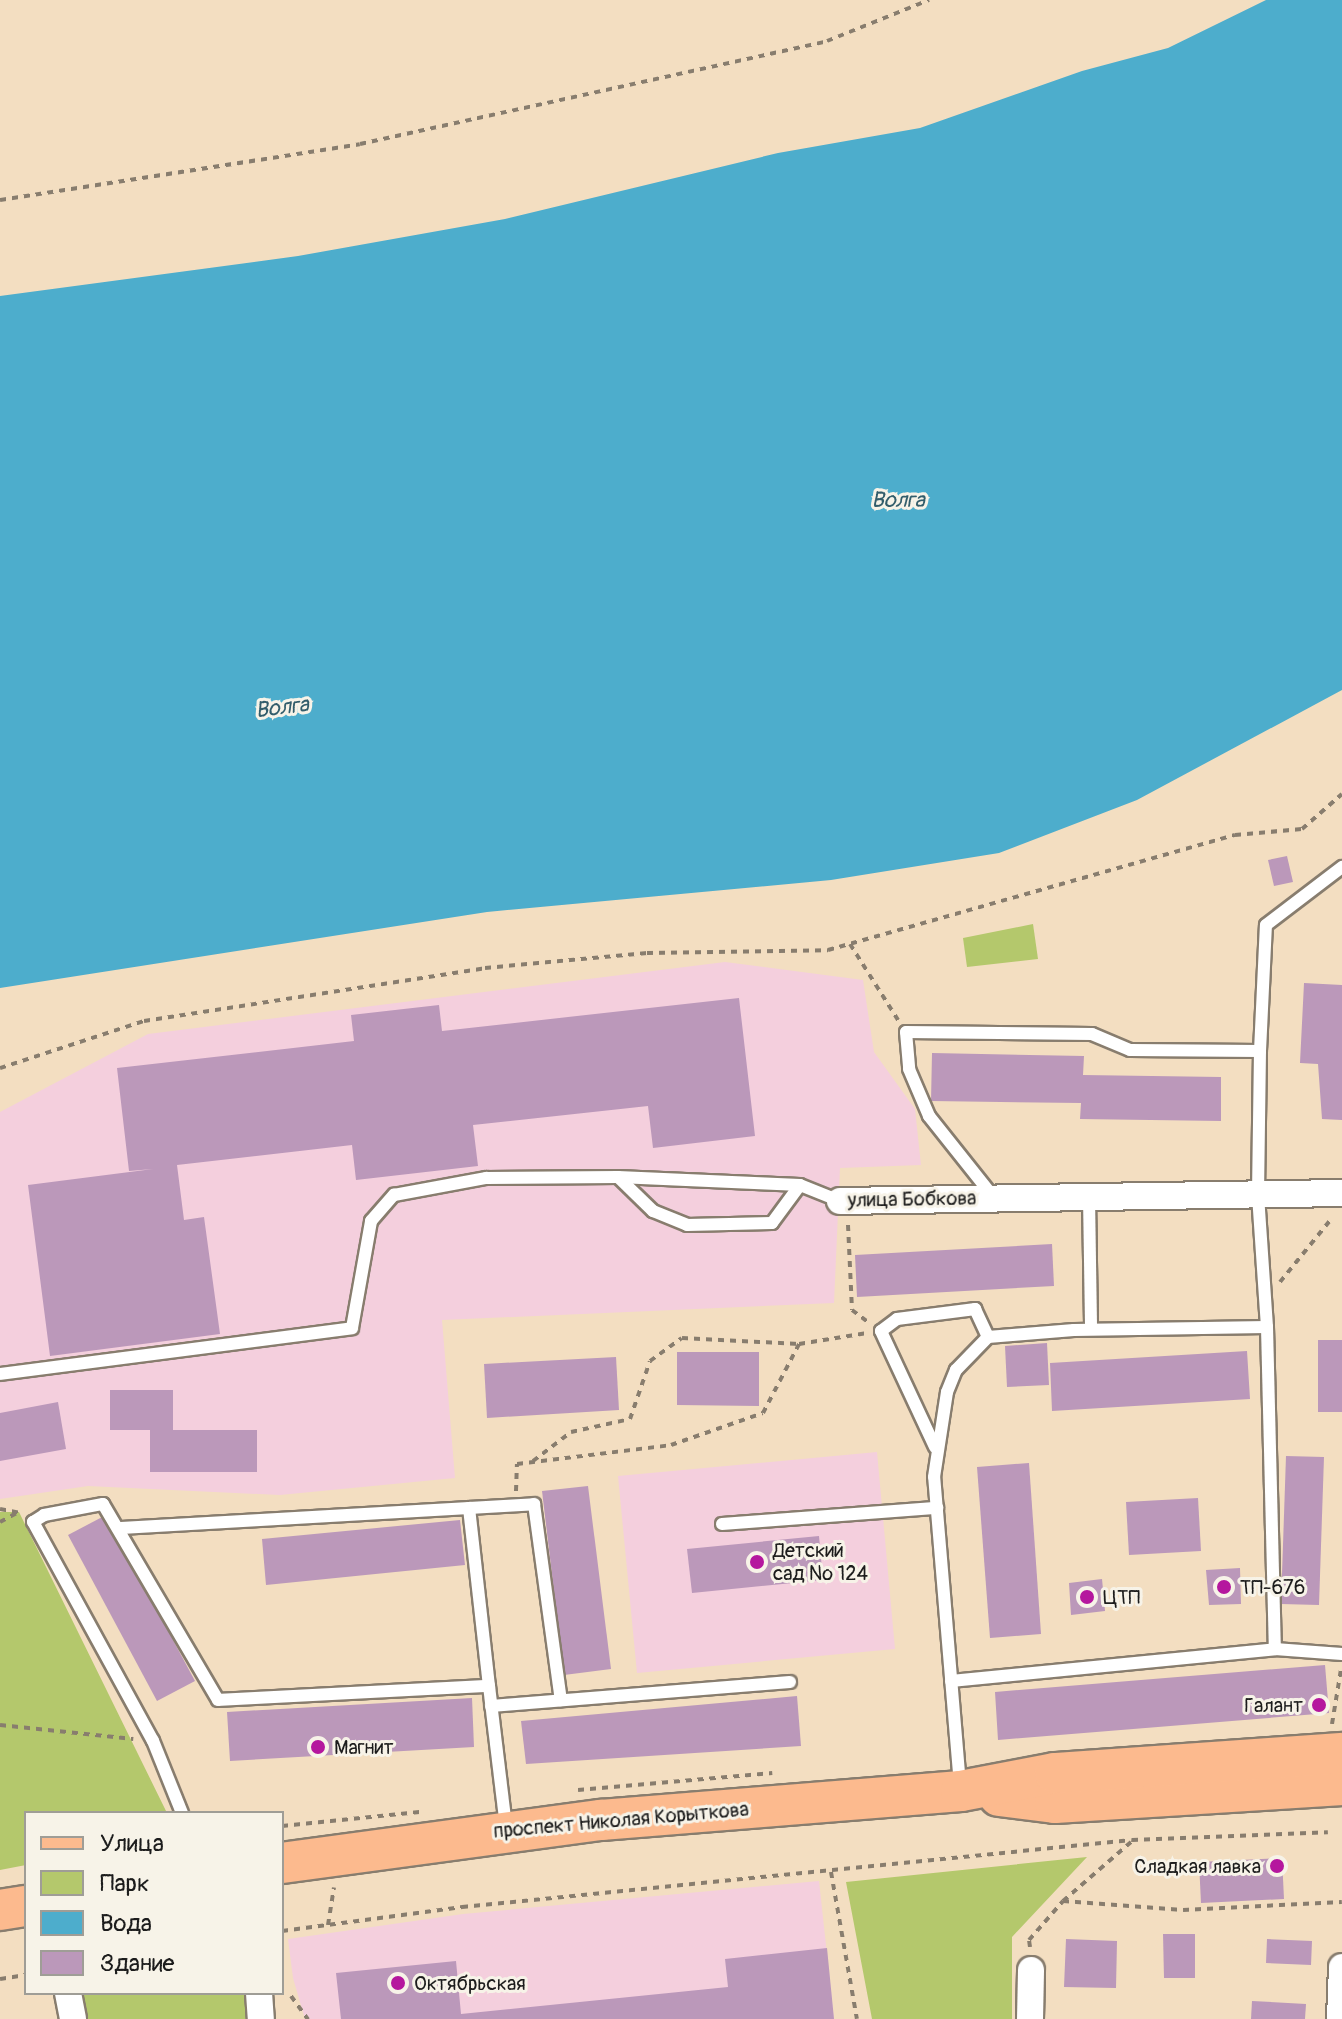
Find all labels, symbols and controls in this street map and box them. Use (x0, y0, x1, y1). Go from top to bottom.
water label: Волга (871, 488, 925, 514)
water label: Волга (254, 692, 310, 724)
street label: улица Бобкова (848, 1186, 976, 1212)
place label: Детский сад № 124 (773, 1538, 868, 1585)
marker: Детский сад № 124 (748, 1553, 766, 1571)
place label: ТП-676 (1240, 1575, 1305, 1599)
marker: ТП-676 (1215, 1578, 1233, 1596)
place label: ЦТП (1103, 1585, 1140, 1609)
marker: ЦТП (1078, 1588, 1096, 1606)
place label: Галант (1244, 1693, 1303, 1717)
marker: Галант (1310, 1696, 1328, 1714)
place label: Магнит (334, 1735, 393, 1759)
marker: Магнит (309, 1738, 327, 1756)
street label: проспект Николая Корыткова (492, 1797, 750, 1843)
legend (24, 1811, 284, 1995)
text: Улица (100, 1829, 164, 1858)
place label: Сладкая лавка (1134, 1854, 1261, 1878)
marker: Сладкая лавка (1268, 1857, 1286, 1875)
text: Парк (100, 1869, 149, 1898)
text: Вода (100, 1909, 152, 1938)
text: Здание (100, 1949, 174, 1978)
place label: Октябрьская (414, 1971, 526, 1995)
marker: Октябрьская (389, 1974, 407, 1992)

